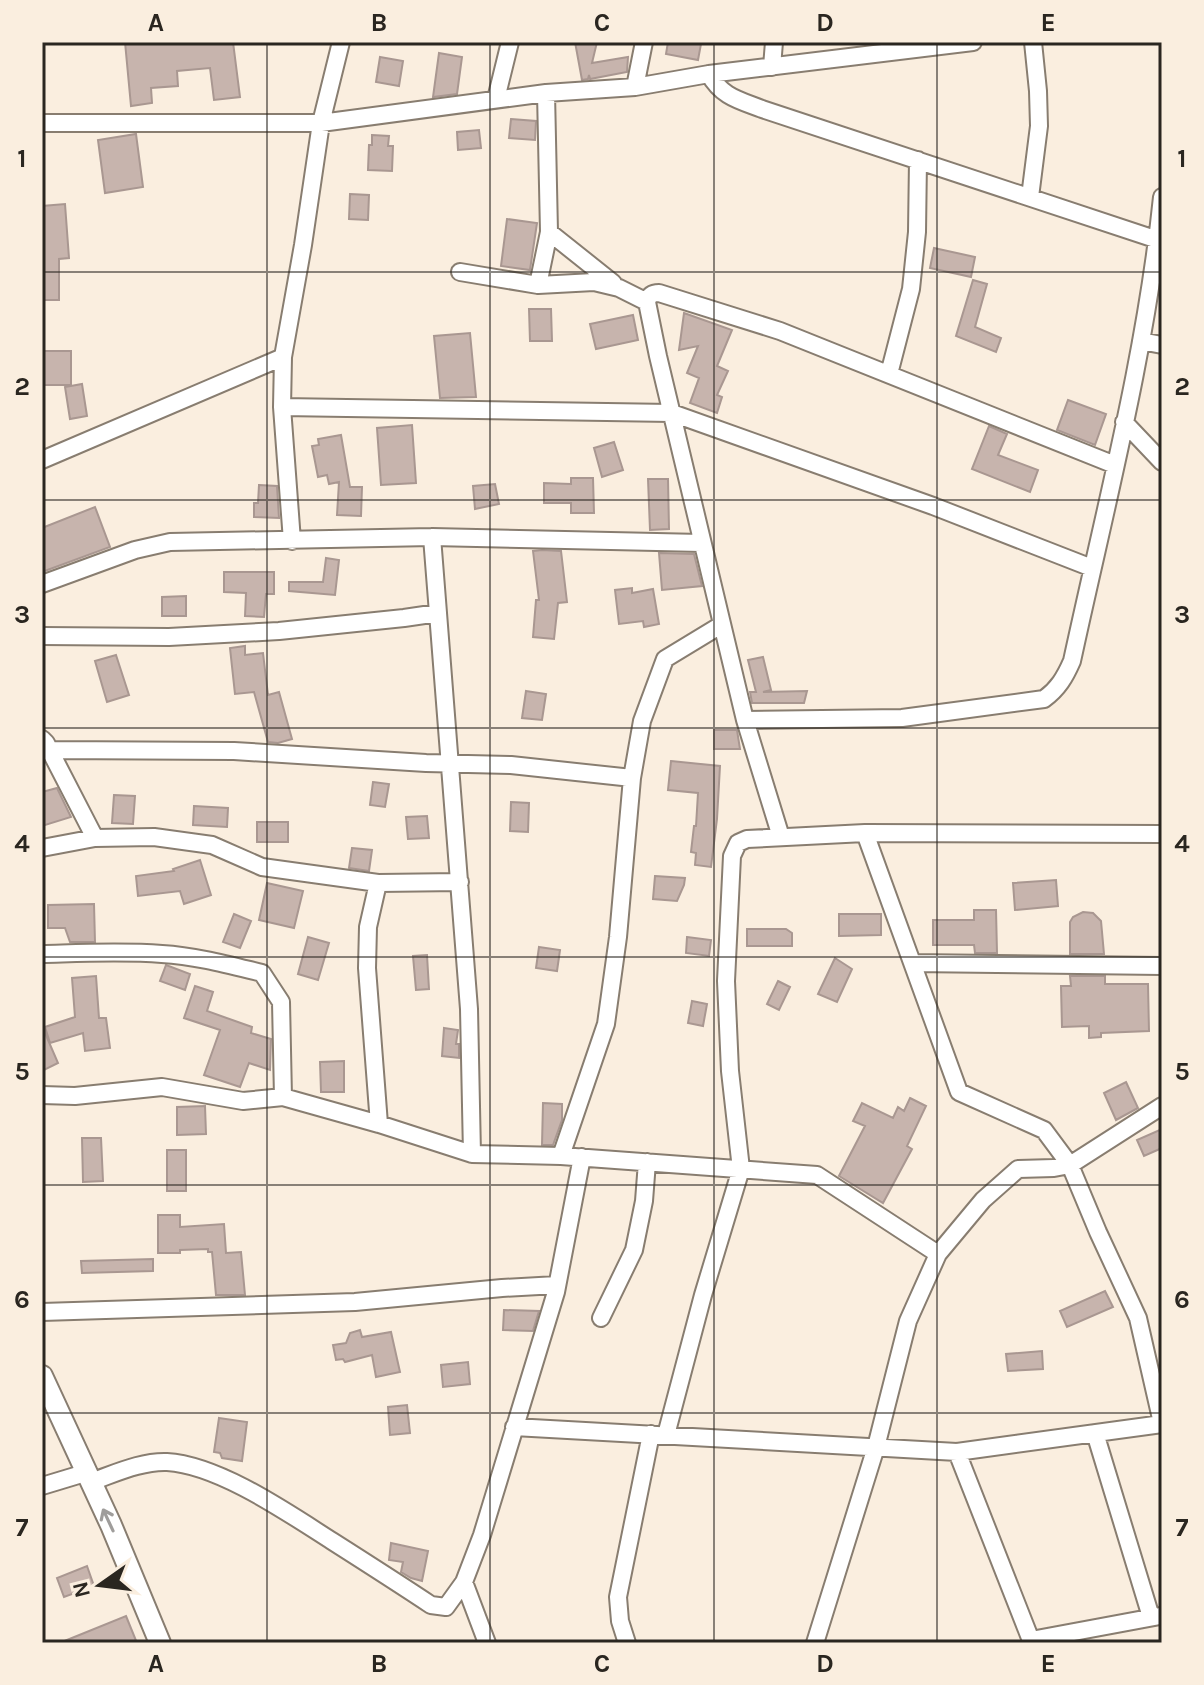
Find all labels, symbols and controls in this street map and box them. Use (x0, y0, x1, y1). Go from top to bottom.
text: A (148, 7, 164, 38)
text: B (371, 7, 387, 38)
text: C (594, 7, 610, 38)
text: D (816, 7, 834, 38)
text: E (1040, 7, 1056, 38)
text: 1 (17, 143, 27, 174)
text: 1 (1177, 143, 1187, 174)
text: 2 (14, 371, 30, 402)
text: 2 (1174, 371, 1190, 402)
text: 3 (14, 599, 30, 630)
text: 3 (1174, 599, 1190, 630)
text: 4 (14, 828, 30, 859)
text: 4 (1174, 828, 1190, 859)
text: 5 (14, 1056, 30, 1087)
text: 5 (1174, 1056, 1190, 1087)
text: 6 (14, 1284, 30, 1315)
text: 6 (1174, 1284, 1190, 1315)
one-way arrow (100, 1508, 115, 1532)
text: 7 (16, 1512, 29, 1543)
text: 7 (1176, 1512, 1189, 1543)
north arrow (60, 1545, 140, 1625)
text: N (67, 1579, 96, 1600)
text: A (148, 1648, 164, 1679)
text: B (371, 1648, 387, 1679)
text: C (594, 1648, 610, 1679)
text: D (816, 1648, 834, 1679)
text: E (1040, 1648, 1056, 1679)

